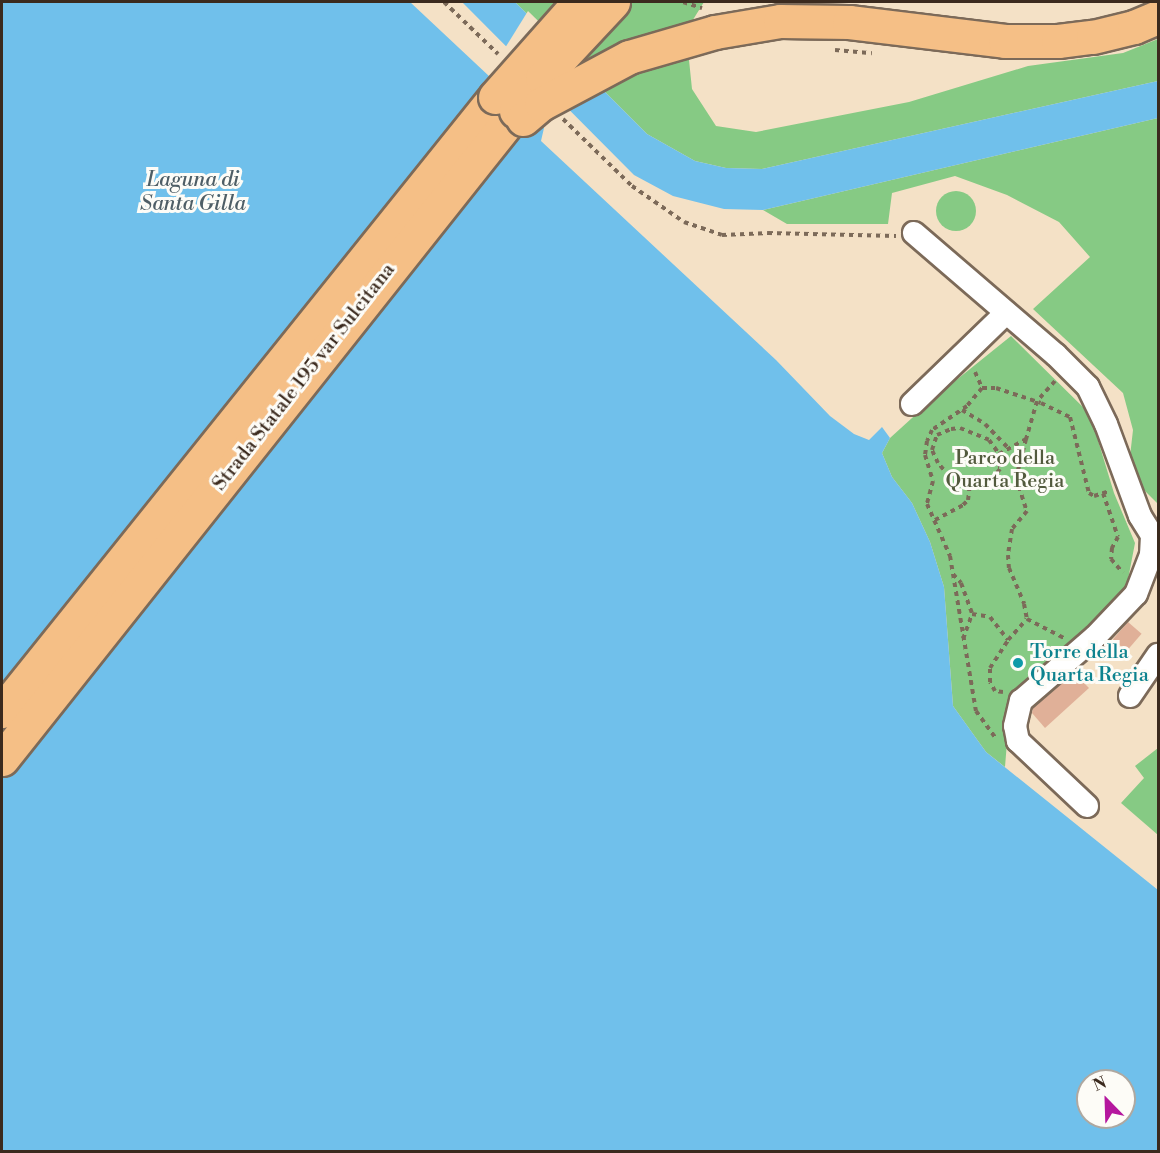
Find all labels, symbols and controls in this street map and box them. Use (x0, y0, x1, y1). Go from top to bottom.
water label: Laguna di Santa Gilla (140, 167, 246, 217)
street label: Strada Statale 195 var Sulcitana (208, 258, 400, 496)
park label: Parco della Quarta Regia (946, 447, 1064, 494)
place label: Torre della Quarta Regia (1030, 640, 1149, 687)
marker: Torre della Quarta Regia (1011, 656, 1025, 670)
north arrow (1076, 1069, 1136, 1129)
text: N (1090, 1073, 1109, 1096)

